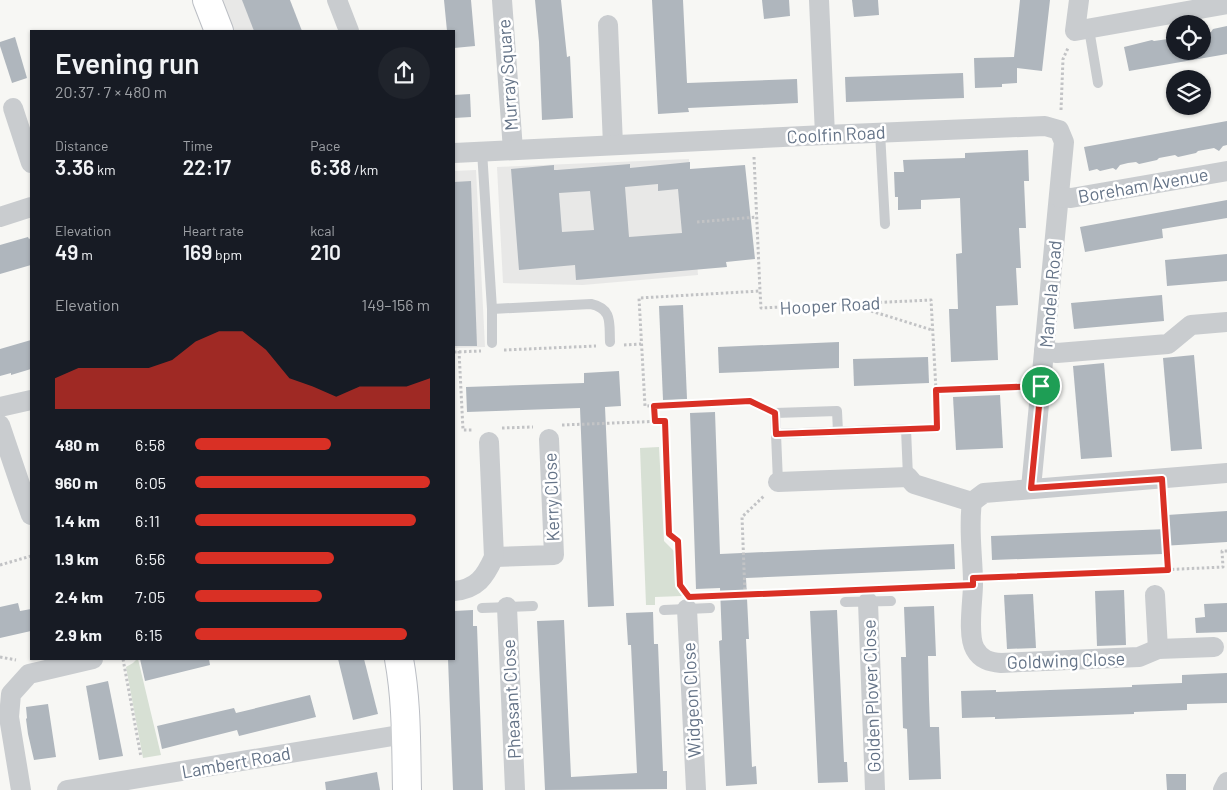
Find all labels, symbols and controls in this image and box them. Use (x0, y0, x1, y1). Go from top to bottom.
map controls (1166, 15, 1211, 115)
button: locate (1166, 15, 1211, 60)
street label: Murray Square (492, 18, 522, 132)
text: Evening run (55, 46, 200, 80)
button: share (378, 47, 430, 99)
button: layers (1166, 70, 1211, 115)
text: 20:37 · 7 × 480 m (55, 82, 167, 101)
street label: Coolfin Road (786, 120, 886, 148)
text: Distance (55, 137, 108, 154)
text: Time (183, 137, 213, 154)
text: Pace (310, 137, 340, 154)
text: 3.36 (55, 154, 94, 179)
text: 22:17 (183, 154, 231, 179)
text: 6:38 (310, 154, 351, 179)
text: km (94, 161, 116, 178)
text: /km (351, 161, 378, 178)
street label: Boreham Avenue (1076, 163, 1210, 207)
text: Elevation (55, 222, 111, 239)
text: Heart rate (183, 222, 244, 239)
text: kcal (310, 222, 335, 239)
text: 49 (55, 239, 78, 264)
text: 169 (183, 239, 212, 264)
text: 210 (310, 239, 341, 264)
street label: Mandela Road (1034, 239, 1066, 349)
text: m (78, 246, 93, 263)
text: bpm (212, 246, 242, 263)
street label: Hooper Road (779, 291, 881, 319)
text: Elevation (55, 295, 119, 314)
text: 149–156 m (362, 295, 430, 314)
pin (1020, 365, 1062, 407)
icon: arrive (1027, 372, 1055, 400)
text: 480 m (55, 435, 99, 454)
text: 6:58 (135, 435, 165, 454)
street label: Kerry Close (538, 452, 564, 542)
text: 960 m (55, 473, 98, 492)
text: 6:05 (135, 473, 166, 492)
text: 1.4 km (55, 511, 100, 530)
text: 6:11 (135, 511, 160, 530)
text: 1.9 km (55, 549, 99, 568)
text: 6:56 (135, 549, 165, 568)
text: 2.4 km (55, 587, 103, 606)
text: 7:05 (135, 587, 165, 606)
street label: Golden Plover Close (857, 619, 885, 773)
text: 2.9 km (55, 625, 102, 644)
text: 6:15 (135, 625, 163, 644)
street label: Pheasant Close (497, 639, 525, 759)
street label: Widgeon Close (677, 642, 705, 758)
street label: Goldwing Close (1006, 647, 1126, 673)
street label: Lambert Road (180, 742, 292, 782)

